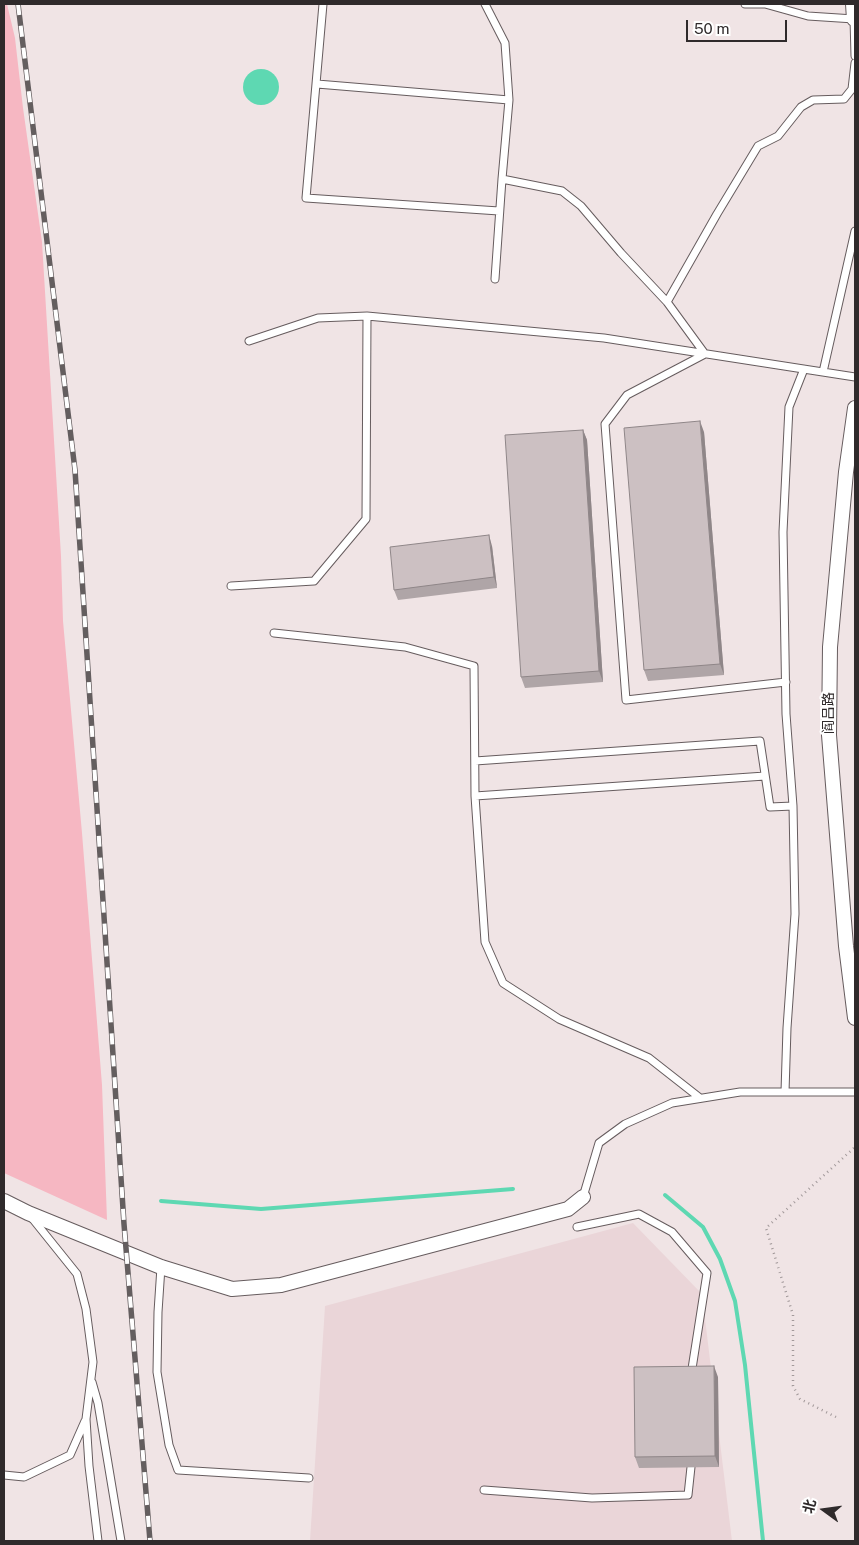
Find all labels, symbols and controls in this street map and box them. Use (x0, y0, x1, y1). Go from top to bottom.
scale bar (689, 10, 790, 42)
text: 50 m (694, 20, 729, 37)
street label: 阎吕路 (821, 692, 837, 734)
north arrow (799, 1485, 849, 1535)
text: 北 (800, 1498, 819, 1515)

